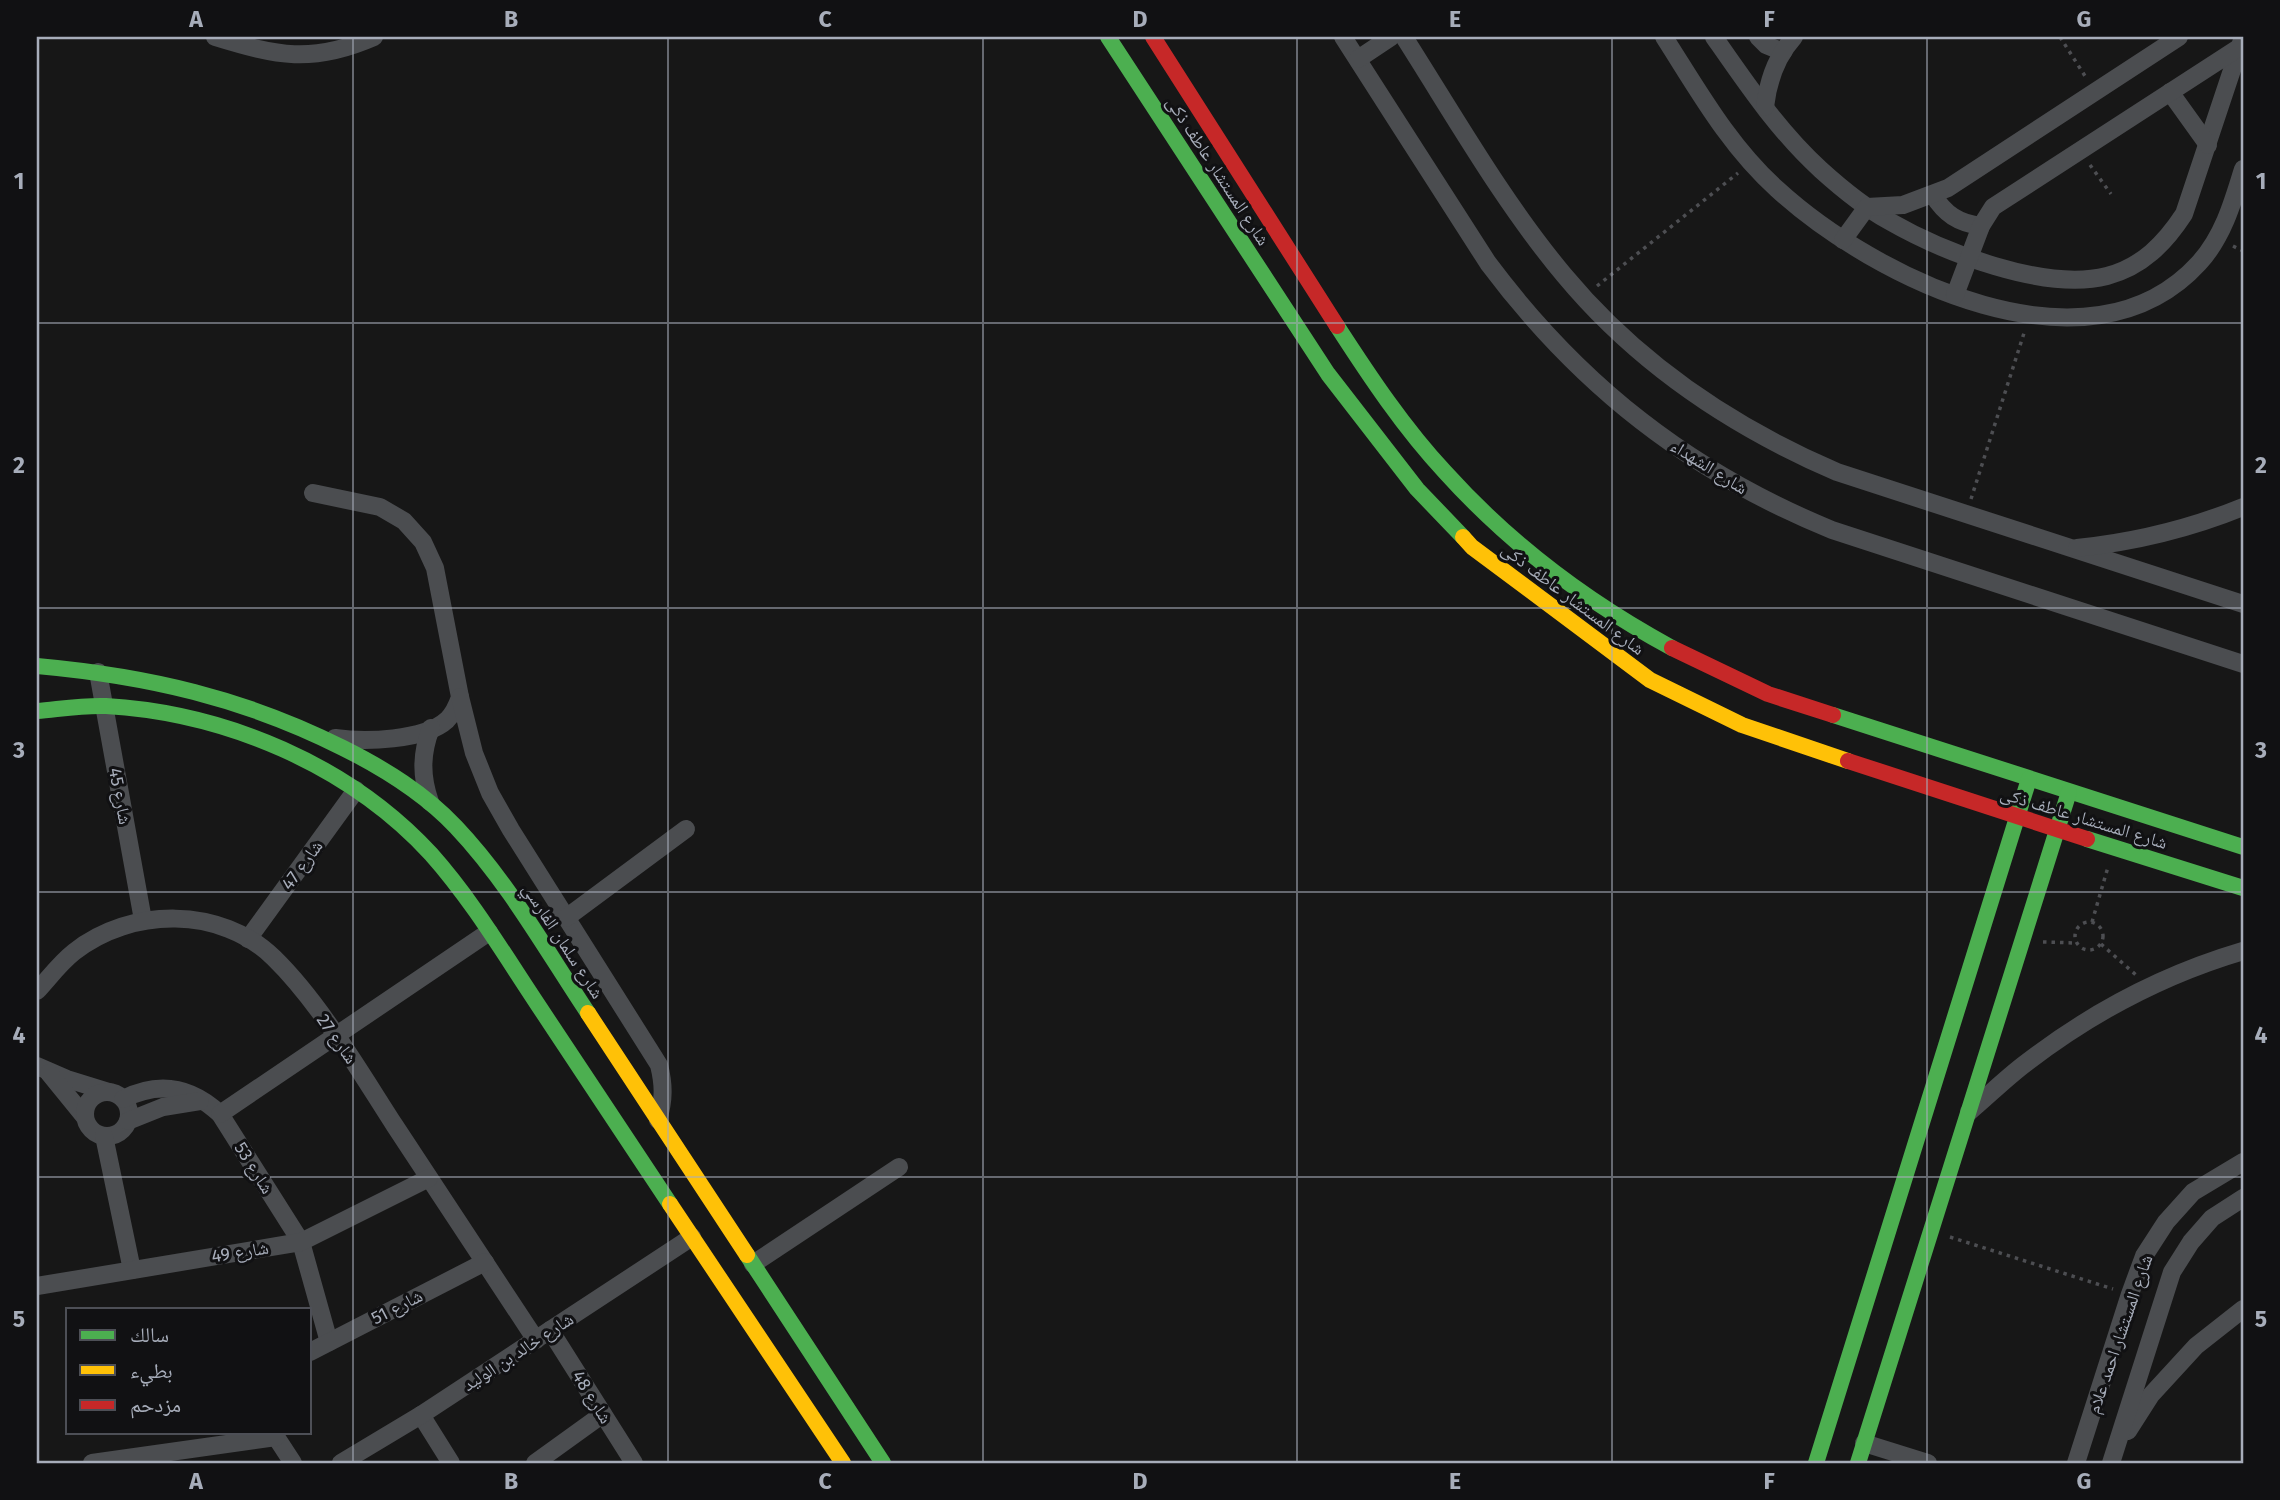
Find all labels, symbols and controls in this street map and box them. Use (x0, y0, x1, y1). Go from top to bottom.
text: A (188, 5, 203, 33)
text: B (504, 5, 518, 33)
text: C (818, 5, 832, 33)
text: D (1133, 5, 1148, 33)
text: E (1449, 5, 1461, 33)
text: F (1763, 5, 1775, 33)
text: G (2077, 5, 2091, 33)
street label: شارع المستشار عاطف ذكى (1162, 92, 1274, 250)
text: 1 (14, 167, 24, 195)
text: 1 (2256, 167, 2266, 195)
street label: شارع الشهداء (1666, 435, 1752, 499)
text: 2 (13, 451, 25, 479)
text: 2 (2255, 451, 2267, 479)
street label: شارع المستشار عاطف ذكى (1497, 538, 1649, 660)
text: 3 (12, 736, 25, 764)
text: 3 (2254, 736, 2267, 764)
street label: شارع 45 (104, 766, 136, 826)
street label: شارع المستشار عاطف ذكى (1998, 782, 2170, 854)
street label: شارع 47 (277, 836, 327, 894)
street label: شارع سلمان الفارسي (514, 879, 609, 1005)
street label: شارع 27 (312, 1010, 362, 1068)
text: 4 (13, 1021, 26, 1049)
text: 4 (2255, 1021, 2268, 1049)
street label: شارع 53 (230, 1138, 278, 1198)
street label: شارع 49 (210, 1237, 270, 1267)
street label: شارع المستشار احمد علام (2082, 1252, 2158, 1417)
street label: شارع 51 (368, 1285, 426, 1329)
text: 5 (13, 1305, 25, 1333)
text: 5 (2255, 1305, 2267, 1333)
legend (66, 1308, 312, 1434)
street label: شارع خالد بن الوليد (458, 1308, 578, 1396)
text: سالك (130, 1322, 169, 1348)
text: بطيء (130, 1358, 173, 1387)
street label: شارع 48 (567, 1366, 617, 1428)
text: مزدحم (130, 1392, 181, 1419)
text: A (188, 1467, 203, 1495)
text: B (504, 1467, 518, 1495)
text: C (818, 1467, 832, 1495)
text: D (1133, 1467, 1148, 1495)
text: E (1449, 1467, 1461, 1495)
text: F (1763, 1467, 1775, 1495)
text: G (2077, 1467, 2091, 1495)

